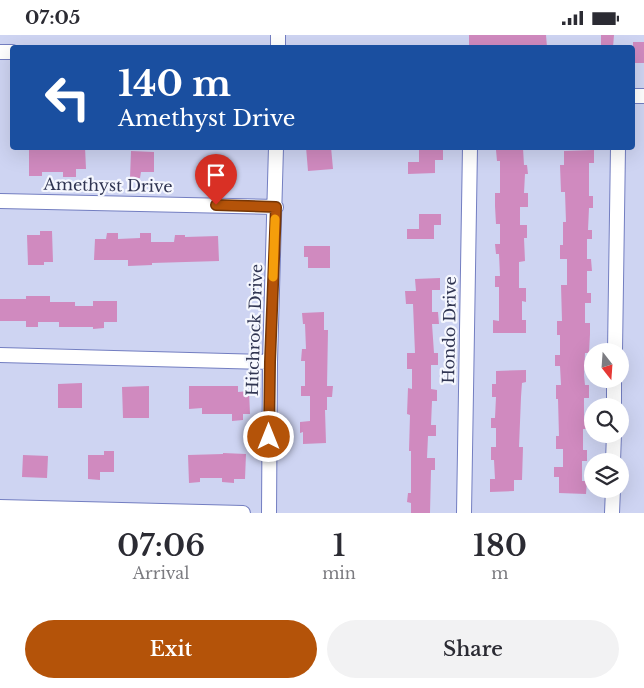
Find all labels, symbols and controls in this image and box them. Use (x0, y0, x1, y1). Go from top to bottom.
text: 07:05 (25, 6, 80, 29)
text: 140 m (118, 62, 231, 105)
icon: left (35, 65, 100, 130)
text: Amethyst Drive (118, 105, 295, 132)
pin (195, 154, 237, 205)
icon: arrive (202, 161, 230, 189)
street label: Amethyst Drive (42, 174, 173, 196)
street label: Hitchrock Drive (242, 264, 266, 396)
street label: Hondo Drive (438, 276, 460, 384)
north arrow (584, 343, 629, 387)
map controls (584, 343, 629, 498)
button: search (584, 398, 629, 443)
position arrow (242, 410, 294, 462)
button: layers (584, 453, 629, 498)
text: 07:06 (117, 527, 205, 564)
text: 1 (332, 527, 346, 564)
text: 180 (473, 527, 527, 564)
text: Arrival (133, 563, 189, 583)
text: min (322, 563, 356, 583)
text: m (491, 563, 508, 583)
button: Exit (25, 620, 317, 678)
button: Share (327, 620, 619, 678)

